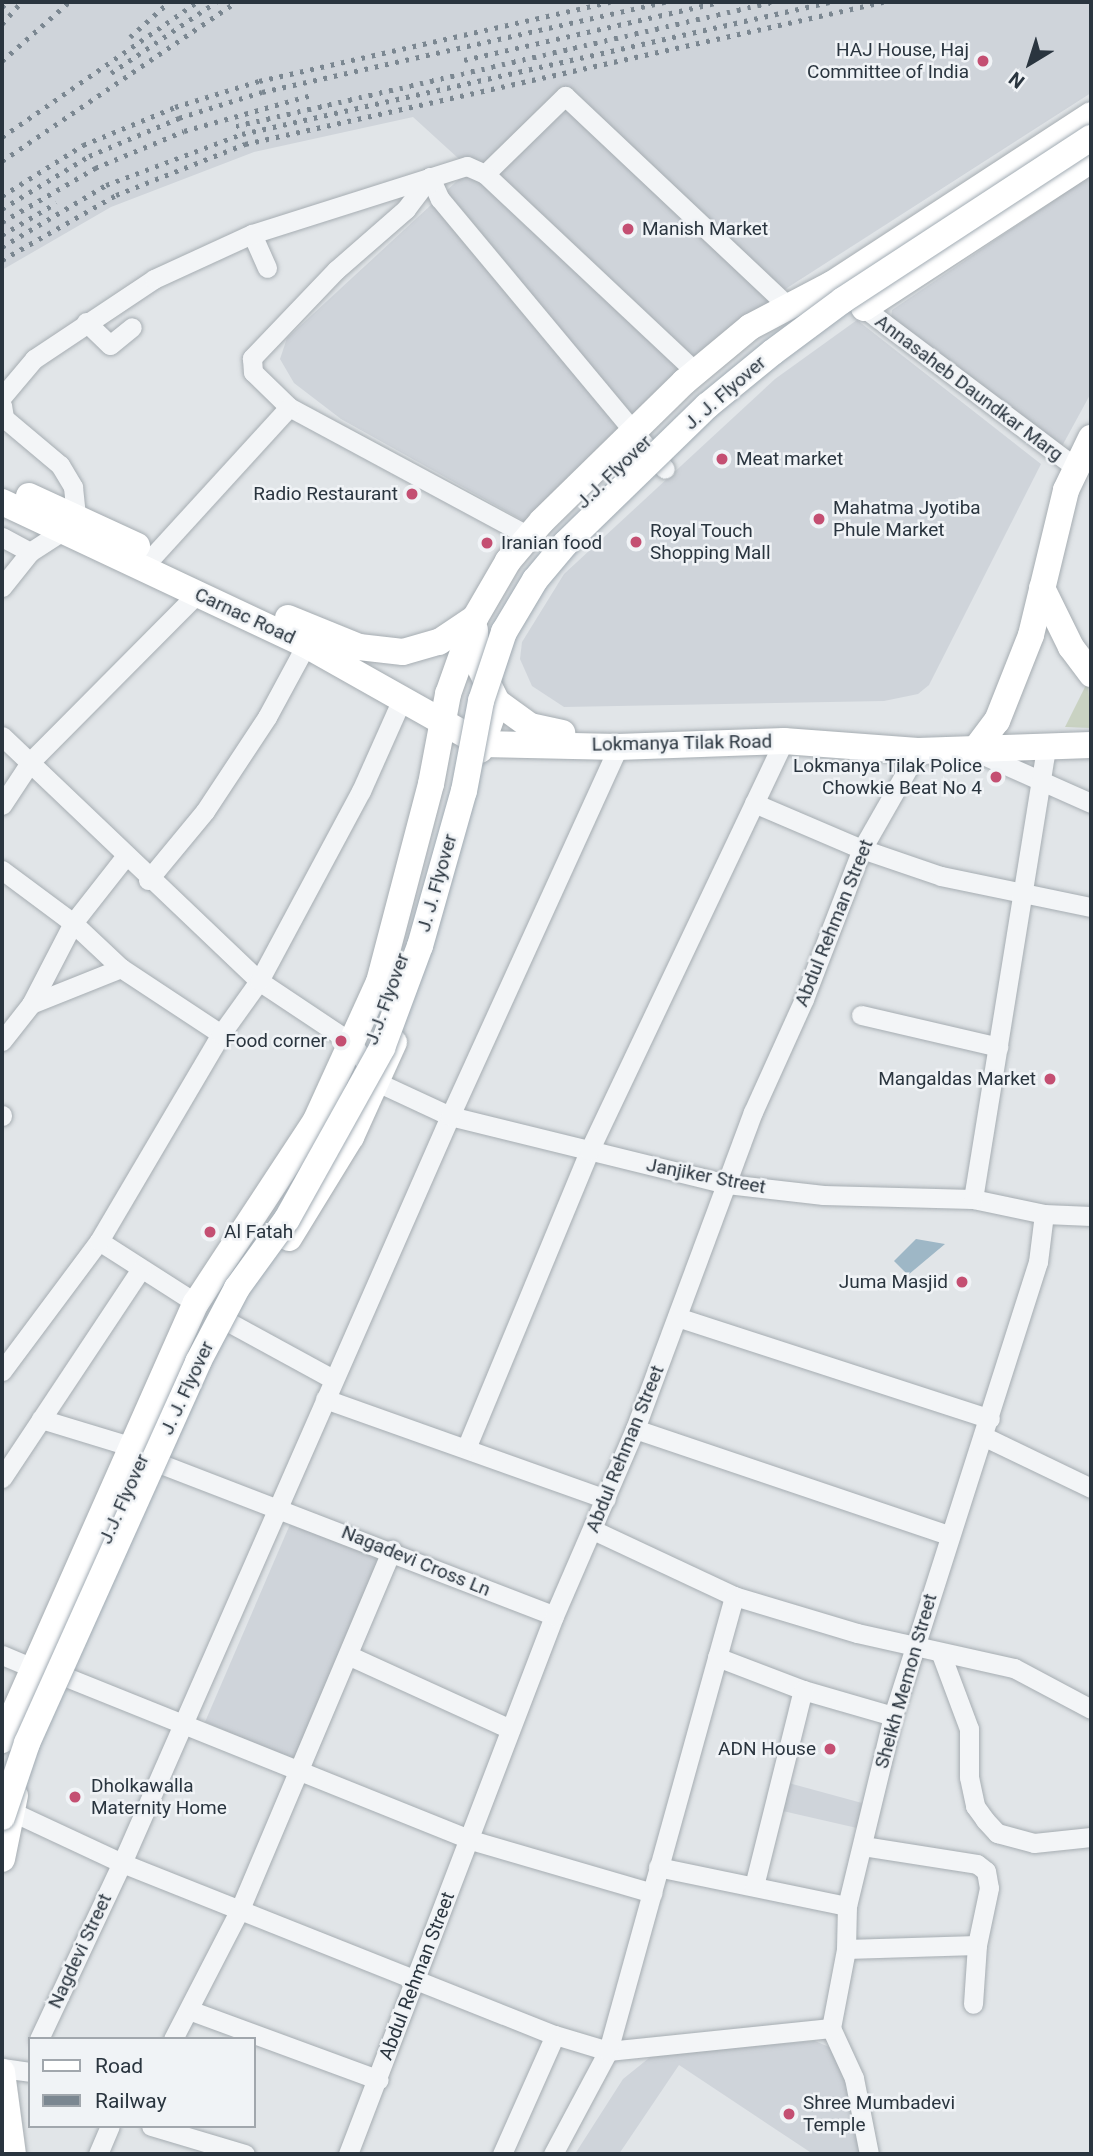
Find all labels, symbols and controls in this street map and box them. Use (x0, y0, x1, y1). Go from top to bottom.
north arrow (995, 28, 1065, 98)
place label: HAJ House, Haj Committee of India (807, 39, 969, 83)
marker: HAJ House, Haj Committee of India (975, 53, 991, 69)
text: N (1004, 67, 1029, 93)
place label: Manish Market (642, 218, 768, 240)
marker: Manish Market (620, 221, 636, 237)
street label: Annasaheb Daundkar Marg (871, 310, 1067, 466)
street label: J. J. Flyover (680, 351, 770, 435)
street label: J.J. Flyover (572, 430, 656, 514)
place label: Meat market (736, 448, 843, 470)
marker: Meat market (714, 451, 730, 467)
place label: Radio Restaurant (253, 483, 398, 505)
marker: Radio Restaurant (404, 486, 420, 502)
place label: Mahatma Jyotiba Phule Market (833, 497, 981, 541)
marker: Mahatma Jyotiba Phule Market (811, 511, 827, 527)
place label: Royal Touch Shopping Mall (650, 520, 771, 564)
place label: Iranian food (501, 532, 602, 554)
marker: Royal Touch Shopping Mall (628, 534, 644, 550)
marker: Iranian food (479, 535, 495, 551)
street label: Carnac Road (191, 583, 299, 649)
street label: Lokmanya Tilak Road (591, 730, 773, 756)
place label: Lokmanya Tilak Police Chowkie Beat No 4 (793, 755, 982, 799)
marker: Lokmanya Tilak Police Chowkie Beat No 4 (988, 769, 1004, 785)
street label: J. J. Flyover (412, 831, 462, 935)
street label: Abdul Rehman Street (790, 836, 878, 1010)
street label: J.J. Flyover (360, 950, 414, 1048)
place label: Food corner (225, 1030, 327, 1052)
marker: Food corner (333, 1033, 349, 1049)
place label: Mangaldas Market (878, 1068, 1036, 1090)
marker: Mangaldas Market (1042, 1071, 1058, 1087)
street label: Janjiker Street (644, 1153, 768, 1199)
place label: Al Fatah (224, 1221, 293, 1243)
marker: Al Fatah (202, 1224, 218, 1240)
place label: Juma Masjid (839, 1271, 948, 1293)
marker: Juma Masjid (954, 1274, 970, 1290)
street label: J. J. Flyover (155, 1338, 219, 1438)
street label: Abdul Rehman Street (581, 1362, 669, 1536)
street label: J.J. Flyover (94, 1451, 154, 1547)
street label: Nagadevi Cross Ln (338, 1521, 494, 1601)
street label: Sheikh Memon Street (870, 1591, 942, 1771)
place label: ADN House (718, 1738, 816, 1760)
marker: ADN House (822, 1741, 838, 1757)
place label: Dholkawalla Maternity Home (91, 1775, 227, 1819)
marker: Dholkawalla Maternity Home (65, 1787, 85, 1807)
street label: Abdul Rehman Street (374, 1889, 460, 2063)
street label: Nagdevi Street (43, 1890, 117, 2012)
legend (28, 2037, 256, 2128)
text: Road (95, 2054, 143, 2078)
text: Railway (95, 2089, 167, 2113)
place label: Shree Mumbadevi Temple (803, 2092, 955, 2136)
marker: Shree Mumbadevi Temple (781, 2106, 797, 2122)

